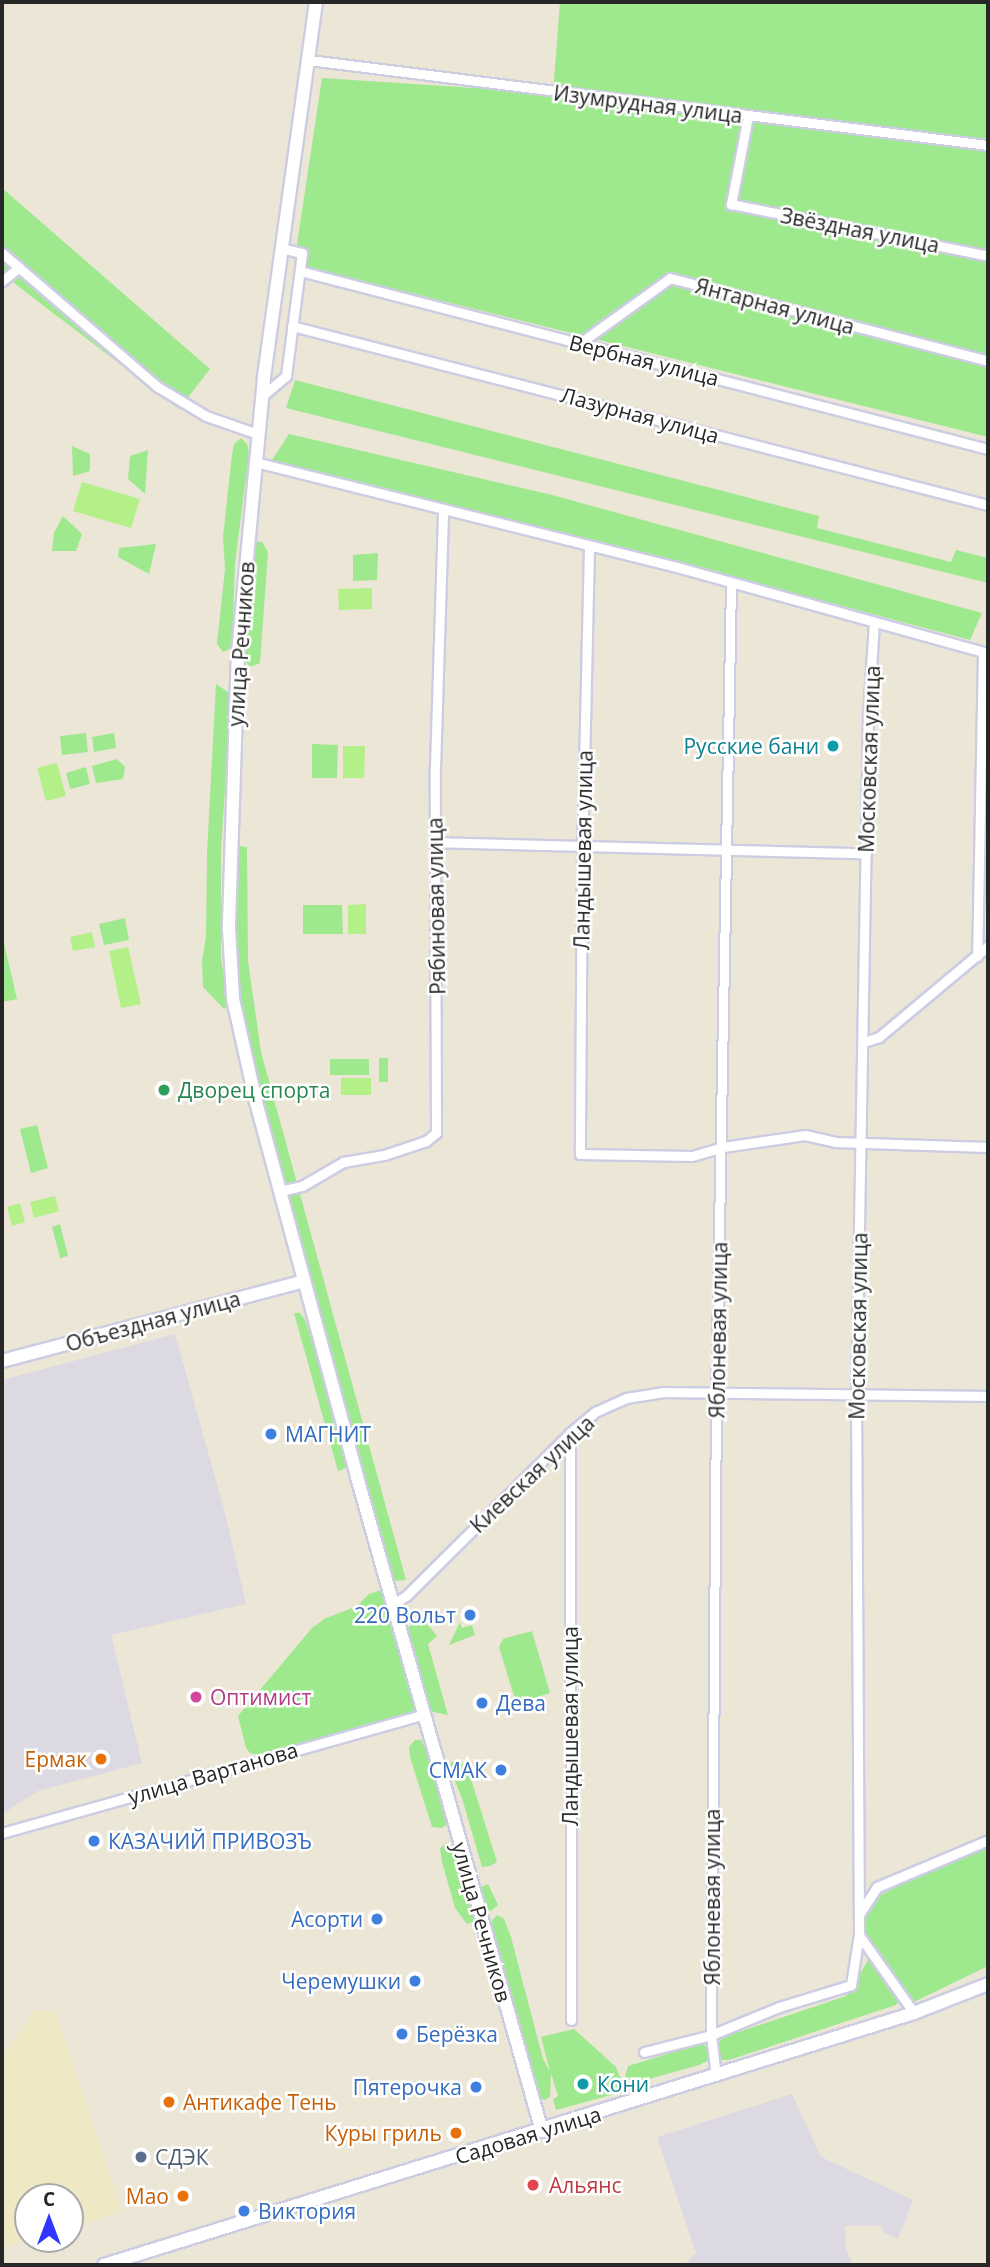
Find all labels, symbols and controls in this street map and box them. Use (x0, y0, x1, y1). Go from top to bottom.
street label: Изумрудная улица (552, 80, 744, 128)
street label: Звёздная улица (779, 202, 941, 258)
street label: Янтарная улица (693, 273, 857, 339)
street label: Вербная улица (567, 329, 721, 391)
street label: Лазурная улица (558, 382, 722, 448)
street label: улица Речников (223, 561, 259, 727)
street label: Московская улица (853, 665, 885, 853)
place label: Русские бани (683, 733, 819, 759)
marker: Русские бани (825, 738, 841, 754)
street label: Ландышевая улица (569, 750, 597, 950)
street label: Рябиновая улица (422, 817, 450, 995)
place label: Дворец спорта (178, 1077, 330, 1103)
marker: Дворец спорта (156, 1082, 172, 1098)
street label: Московская улица (844, 1232, 872, 1420)
street label: Яблоневая улица (704, 1241, 732, 1419)
street label: Объездная улица (63, 1286, 243, 1356)
street label: Киевская улица (465, 1410, 599, 1538)
place label: МАГНИТ (285, 1421, 371, 1447)
marker: МАГНИТ (263, 1426, 279, 1442)
place label: 220 Вольт (354, 1602, 456, 1628)
marker: 220 Вольт (462, 1607, 478, 1623)
street label: Ландышевая улица (557, 1626, 583, 1826)
place label: Оптимист (210, 1684, 311, 1710)
marker: Оптимист (188, 1689, 204, 1705)
place label: Дева (496, 1690, 546, 1716)
marker: Дева (474, 1695, 490, 1711)
street label: улица Вартанова (125, 1737, 301, 1809)
place label: Ермак (25, 1746, 87, 1772)
marker: Ермак (93, 1751, 109, 1767)
place label: СМАК (429, 1757, 487, 1783)
marker: СМАК (493, 1762, 509, 1778)
street label: Яблоневая улица (699, 1808, 725, 1986)
place label: КАЗАЧИЙ ПРИВОЗЪ (108, 1828, 312, 1854)
marker: КАЗАЧИЙ ПРИВОЗЪ (86, 1833, 102, 1849)
street label: улица Речников (447, 1839, 517, 2005)
place label: Асорти (291, 1906, 363, 1932)
marker: Асорти (369, 1911, 385, 1927)
place label: Черемушки (281, 1968, 401, 1994)
marker: Черемушки (407, 1973, 423, 1989)
place label: Берёзка (416, 2021, 498, 2047)
marker: Берёзка (394, 2026, 410, 2042)
place label: Кони (597, 2071, 649, 2097)
place label: Пятерочка (353, 2074, 462, 2100)
marker: Кони (575, 2076, 591, 2092)
marker: Пятерочка (468, 2079, 484, 2095)
place label: Антикафе Тень (183, 2089, 337, 2115)
marker: Антикафе Тень (161, 2094, 177, 2110)
street label: Садовая улица (452, 2101, 604, 2169)
place label: Куры гриль (325, 2120, 442, 2146)
marker: Куры гриль (448, 2125, 464, 2141)
place label: СДЭК (155, 2144, 209, 2170)
marker: СДЭК (133, 2149, 149, 2165)
place label: Альянс (549, 2172, 622, 2198)
marker: Альянс (523, 2175, 543, 2195)
north arrow (14, 2183, 84, 2253)
place label: Mao (126, 2183, 169, 2209)
text: С (43, 2186, 55, 2212)
marker: Mao (175, 2188, 191, 2204)
place label: Виктория (258, 2198, 356, 2224)
marker: Виктория (236, 2203, 252, 2219)

